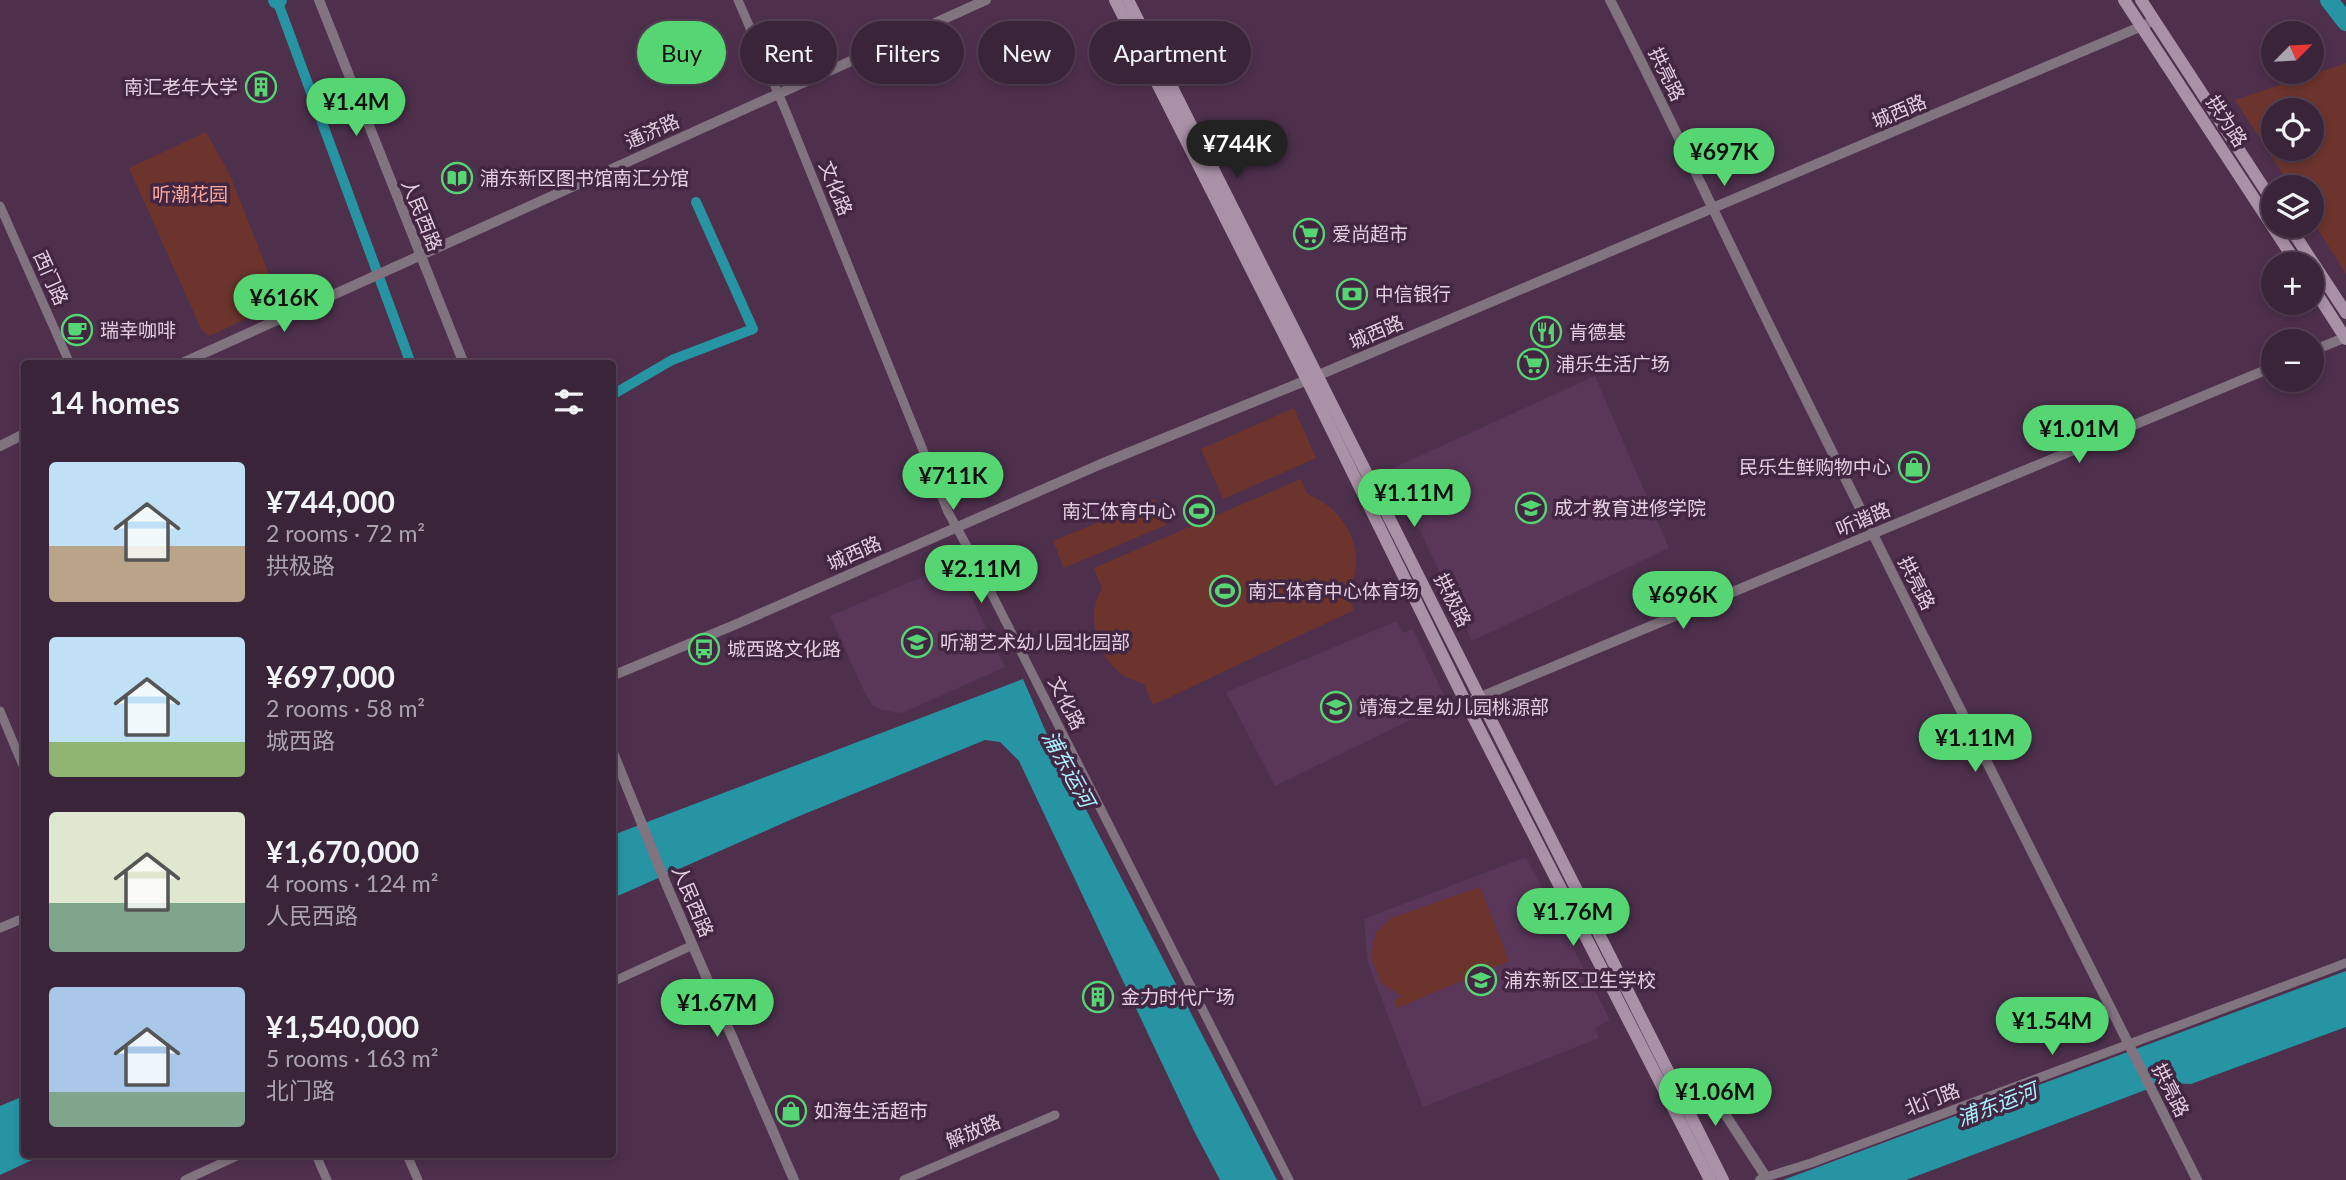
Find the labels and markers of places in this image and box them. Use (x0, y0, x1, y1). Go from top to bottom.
building icon: 南汇老年大学 (244, 70, 278, 104)
place label: 南汇老年大学 (124, 75, 238, 98)
pin: ¥1.4M (307, 78, 405, 138)
pin: ¥744K (1188, 120, 1286, 180)
pin: ¥697K (1675, 128, 1773, 188)
library icon: 浦东新区图书馆南汇分馆 (440, 161, 474, 195)
place label: 浦东新区图书馆南汇分馆 (480, 166, 689, 189)
supermarket icon: 爱尚超市 (1292, 217, 1326, 251)
place label: 爱尚超市 (1332, 222, 1408, 245)
pin: ¥616K (235, 274, 333, 334)
bank icon: 中信银行 (1335, 277, 1369, 311)
place label: 中信银行 (1375, 282, 1451, 305)
cafe icon: 瑞幸咖啡 (60, 313, 94, 347)
restaurant icon: 肯德基 (1529, 315, 1563, 349)
place label: 瑞幸咖啡 (100, 318, 176, 341)
place label: 肯德基 (1569, 320, 1626, 343)
supermarket icon: 浦乐生活广场 (1516, 347, 1550, 381)
place label: 浦乐生活广场 (1556, 352, 1670, 375)
pin: ¥1.01M (2022, 406, 2136, 465)
shop icon: 民乐生鲜购物中心 (1897, 450, 1931, 484)
pin: ¥711K (904, 452, 1002, 512)
place label: 民乐生鲜购物中心 (1739, 455, 1891, 478)
pin: ¥1.11M (1357, 470, 1471, 529)
school or university icon: 成才教育进修学院 (1514, 491, 1548, 525)
sports icon: 南汇体育中心 (1182, 494, 1216, 528)
place label: 成才教育进修学院 (1554, 496, 1706, 519)
place label: 南汇体育中心 (1062, 499, 1176, 522)
pin: ¥2.11M (924, 546, 1038, 605)
pin: ¥696K (1634, 572, 1732, 631)
sports icon: 南汇体育中心体育场 (1208, 574, 1242, 608)
place label: 南汇体育中心体育场 (1248, 579, 1419, 602)
school or university icon: 听潮艺术幼儿园北园部 (900, 625, 934, 659)
place label: 听潮艺术幼儿园北园部 (940, 630, 1130, 653)
bus stop icon: 城西路文化路 (687, 632, 721, 666)
place label: 城西路文化路 (727, 637, 841, 660)
school or university icon: 靖海之星幼儿园桃源部 (1319, 690, 1353, 724)
place label: 靖海之星幼儿园桃源部 (1359, 695, 1549, 718)
pin: ¥1.11M (1918, 714, 2032, 774)
pin: ¥1.76M (1516, 888, 1630, 948)
school or university icon: 浦东新区卫生学校 (1464, 963, 1498, 997)
place label: 浦东新区卫生学校 (1504, 968, 1656, 991)
pin: ¥1.67M (660, 979, 774, 1039)
building icon: 金力时代广场 (1081, 980, 1115, 1014)
place label: 金力时代广场 (1121, 985, 1235, 1008)
pin: ¥1.54M (1995, 998, 2109, 1057)
pin: ¥1.06M (1658, 1068, 1772, 1128)
shop icon: 如海生活超市 (774, 1094, 808, 1128)
place label: 如海生活超市 (814, 1099, 928, 1122)

